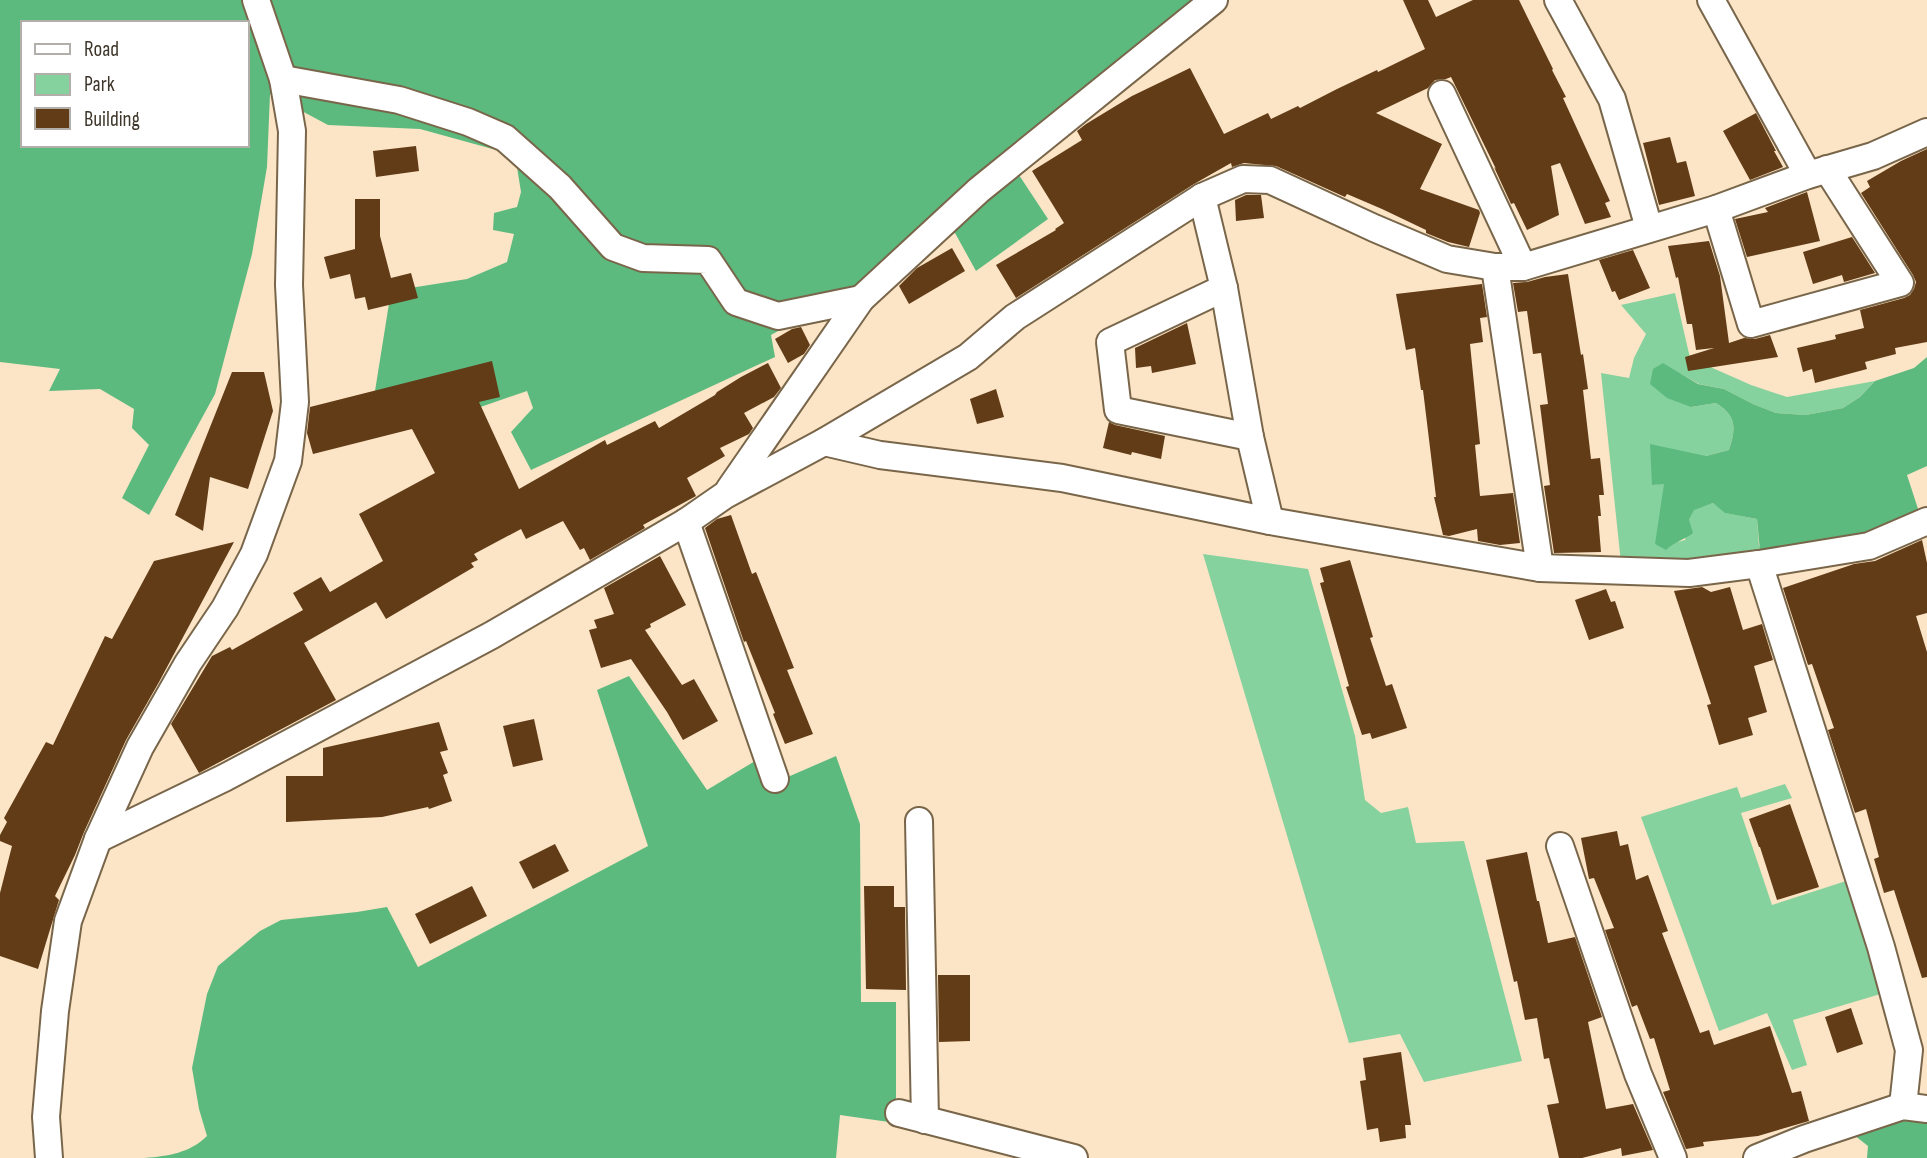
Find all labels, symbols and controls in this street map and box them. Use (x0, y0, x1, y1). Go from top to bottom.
legend (21, 21, 248, 147)
text: Road (84, 37, 119, 62)
text: Park (84, 72, 115, 97)
text: Building (84, 107, 140, 132)

